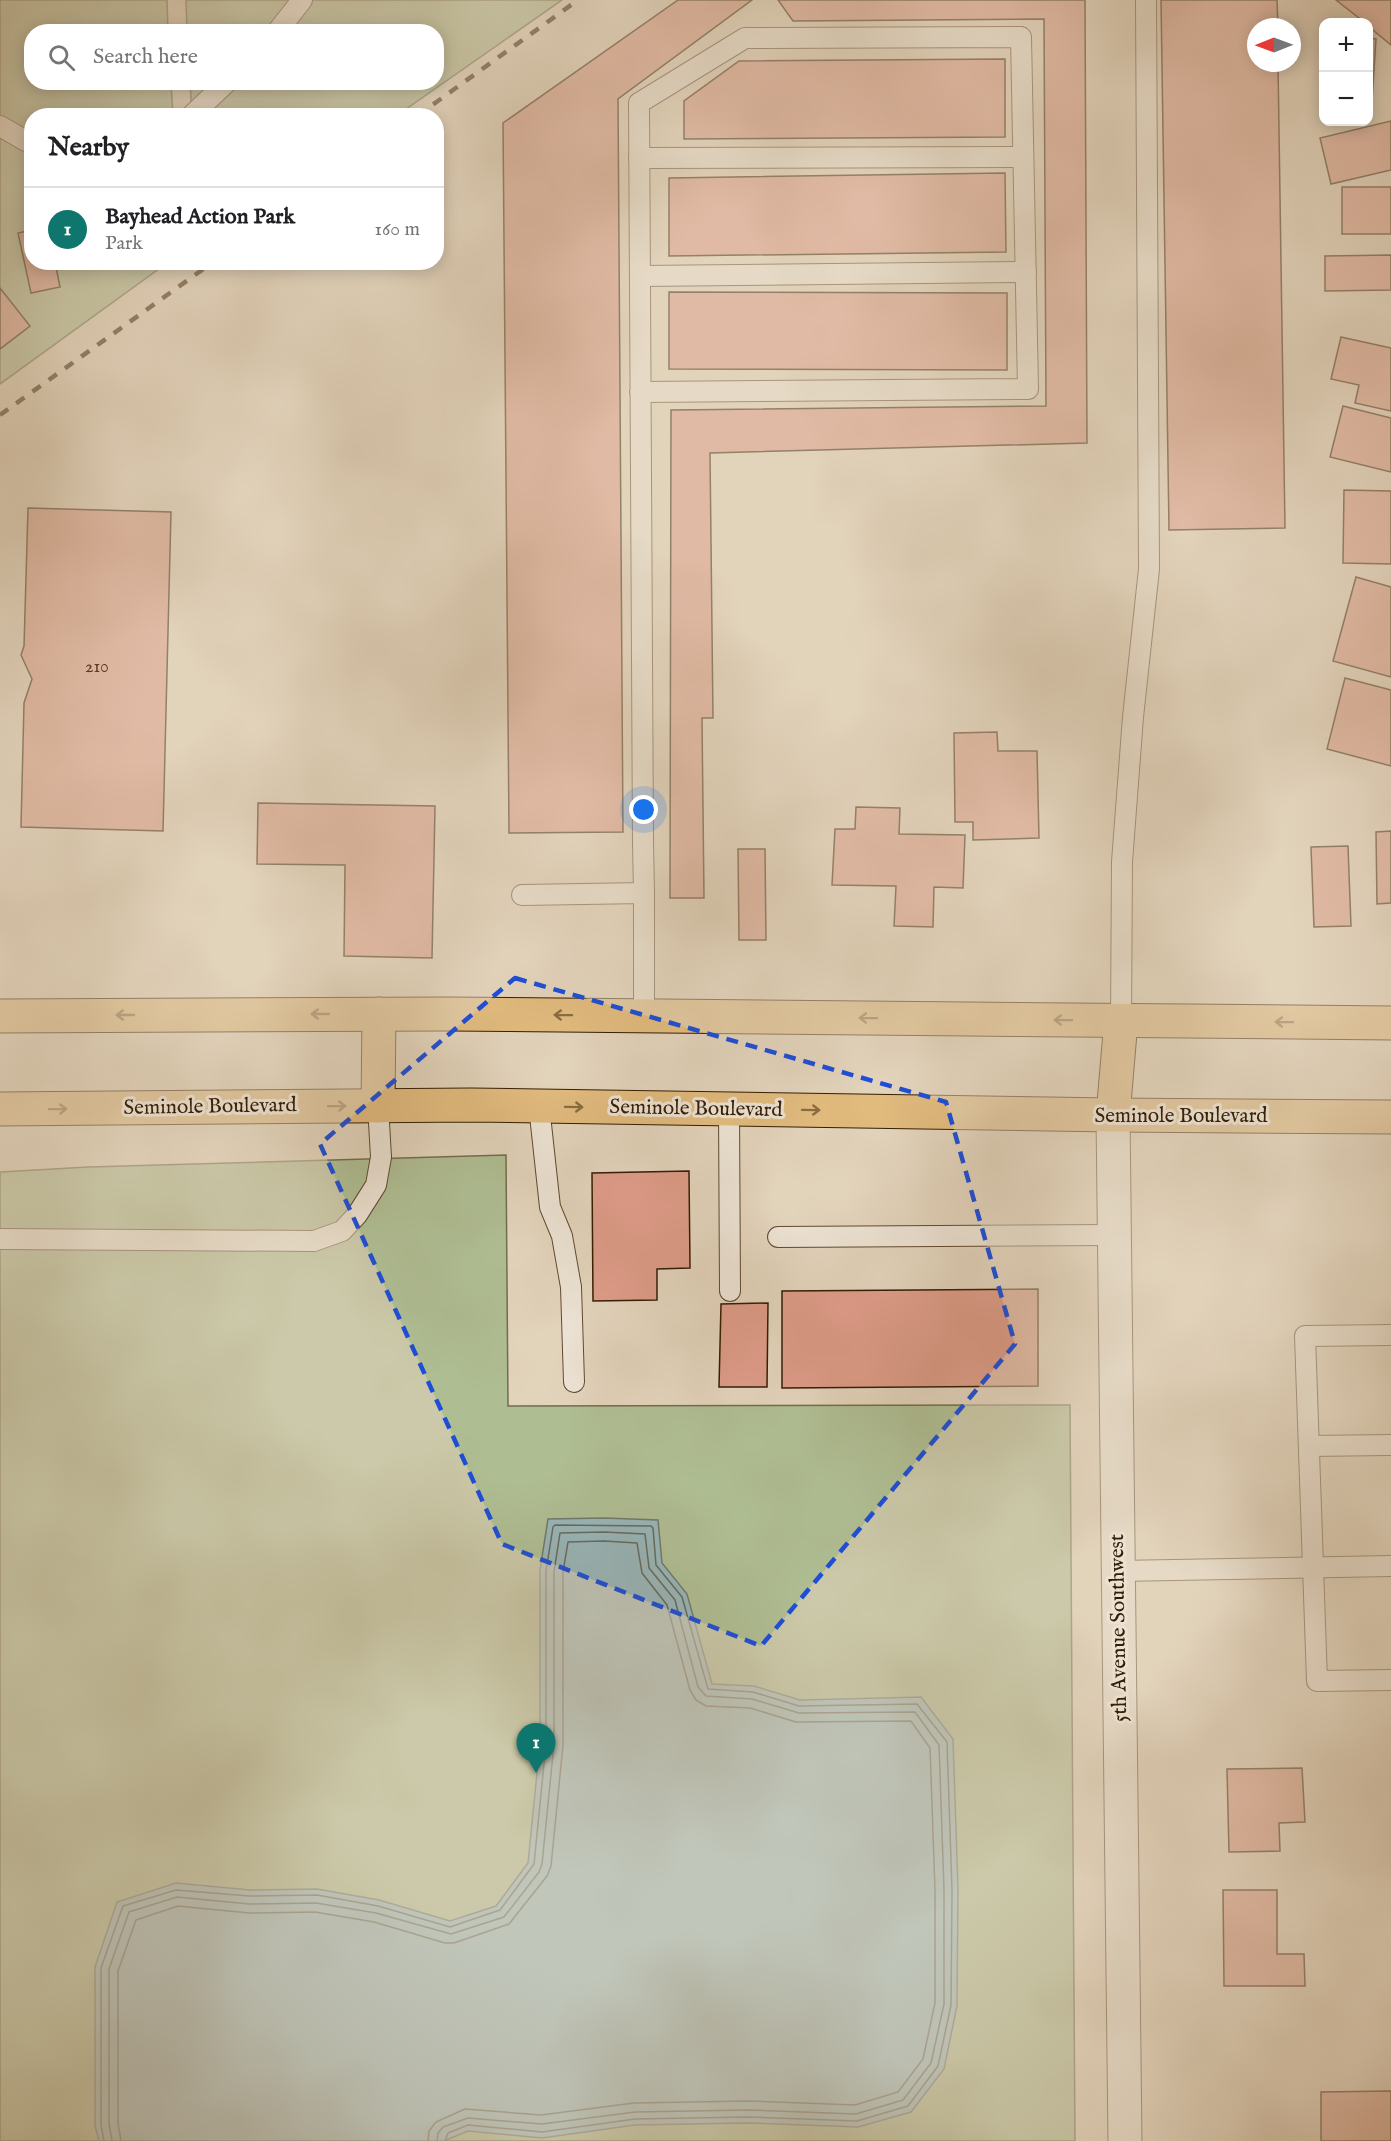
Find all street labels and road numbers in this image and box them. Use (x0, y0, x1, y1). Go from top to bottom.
street label: Seminole Boulevard (123, 1092, 298, 1122)
street label: Seminole Boulevard (609, 1094, 784, 1124)
street label: Seminole Boulevard (1094, 1103, 1268, 1130)
street label: 5th Avenue Southwest (1104, 1534, 1134, 1722)

